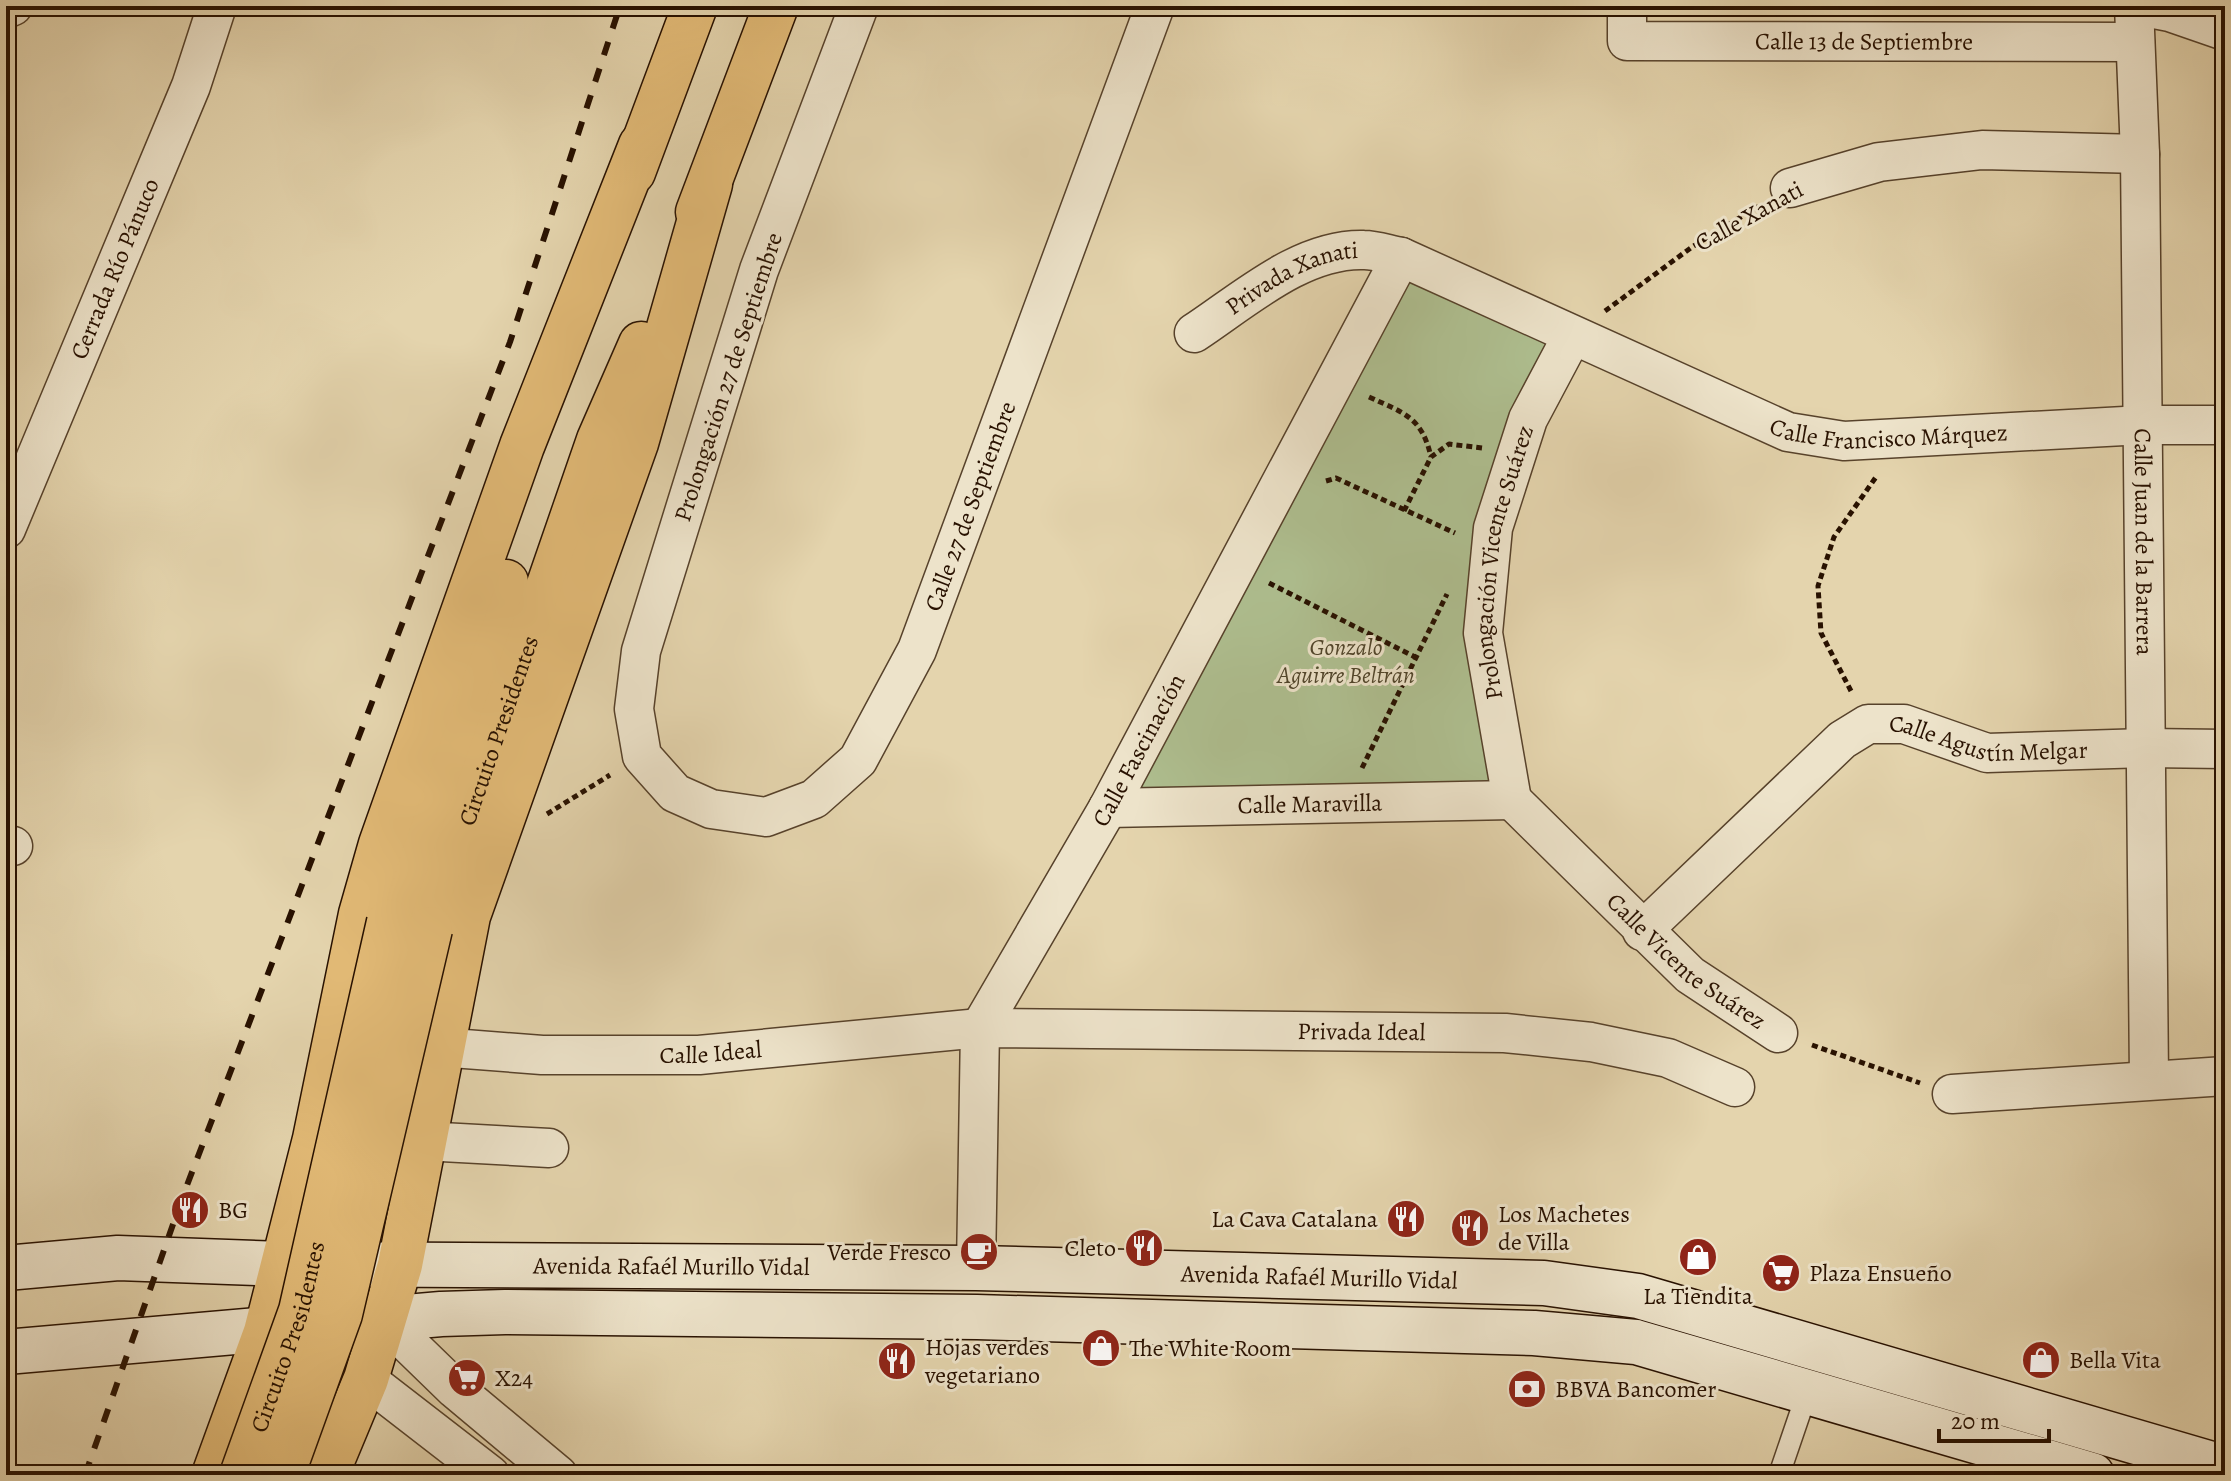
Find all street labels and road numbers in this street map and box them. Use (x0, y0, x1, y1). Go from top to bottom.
street label: Calle 13 de Septiembre (1755, 25, 1973, 58)
street label: Cerrada Río Pánuco (63, 173, 167, 364)
street label: Calle Xanati (1689, 173, 1809, 259)
street label: Prolongación 27 de Septiembre (666, 228, 790, 526)
street label: Privada Xanati (1219, 234, 1359, 322)
street label: Calle 27 de Septiembre (917, 397, 1023, 615)
street label: Calle Francisco Márquez (1765, 410, 2009, 457)
street label: Prolongación Vicente Suárez (1467, 421, 1541, 702)
street label: Calle Juan de la Barrera (2127, 428, 2161, 657)
street label: Circuito Presidentes (451, 631, 546, 830)
street label: Calle Fascinación (1085, 668, 1193, 833)
street label: Calle Agustín Melgar (1889, 708, 2088, 769)
street label: Calle Maravilla (1237, 787, 1383, 821)
street label: Calle Vicente Suárez (1600, 886, 1772, 1037)
street label: Privada Ideal (1297, 1015, 1426, 1048)
street label: Calle Ideal (660, 1033, 763, 1071)
street label: Circuito Presidentes (243, 1238, 332, 1437)
street label: Avenida Rafaél Murillo Vidal (532, 1249, 810, 1283)
street label: Avenida Rafaél Murillo Vidal (1180, 1257, 1458, 1297)

